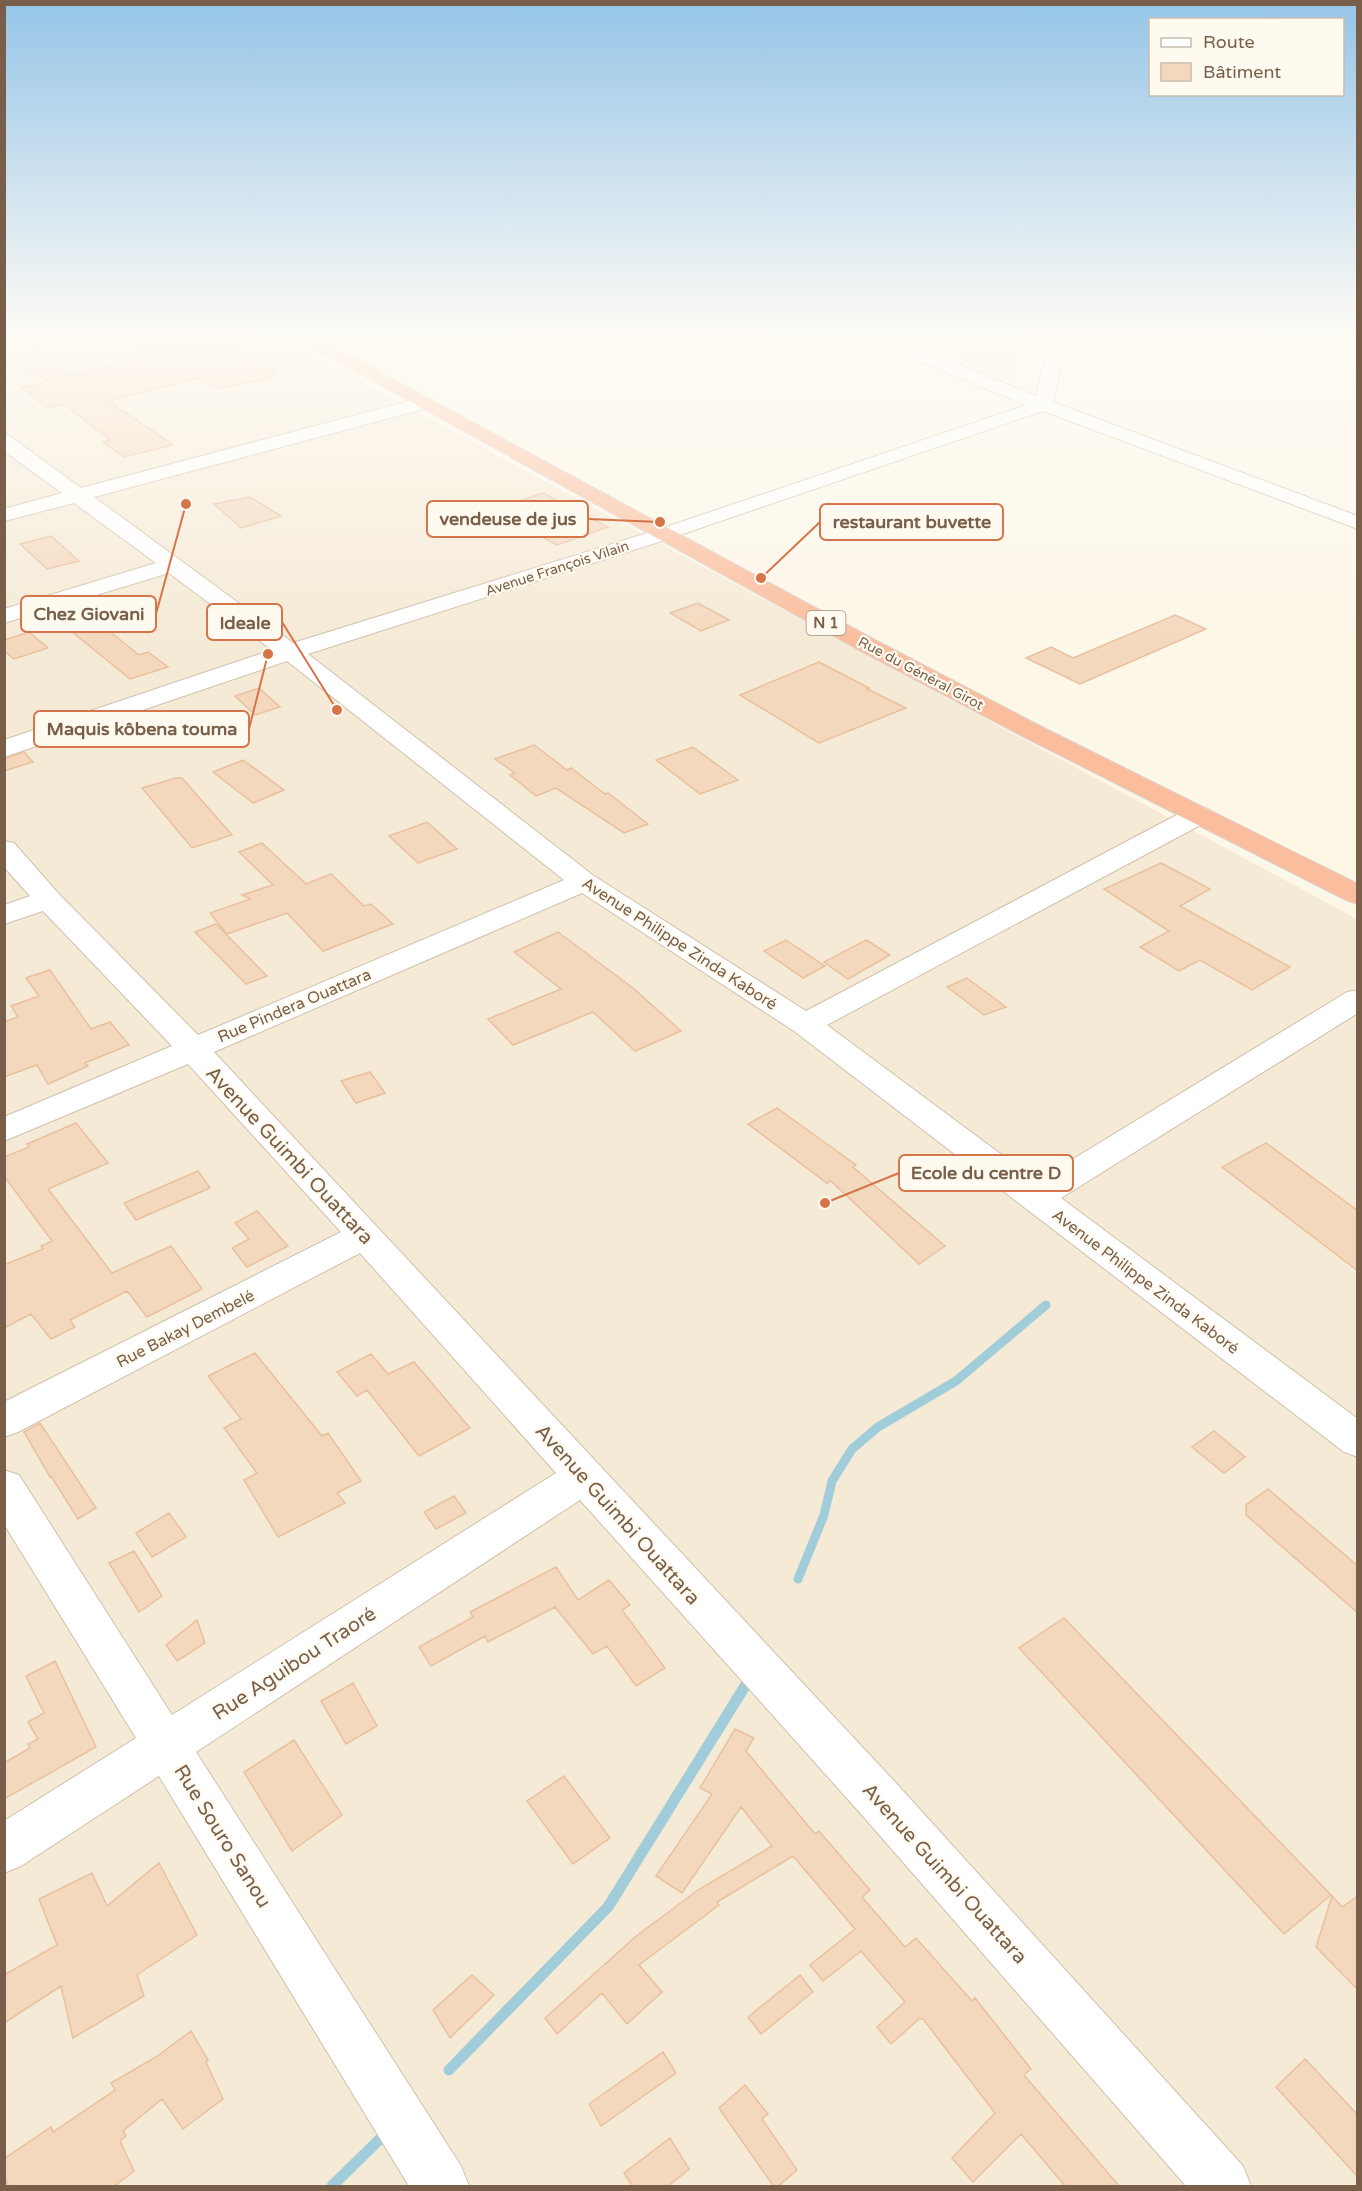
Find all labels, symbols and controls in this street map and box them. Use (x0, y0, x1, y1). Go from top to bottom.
legend (1149, 18, 1344, 96)
text: Route (1203, 31, 1255, 53)
text: Bâtiment (1203, 61, 1281, 83)
callout: vendeuse de jus (427, 501, 588, 537)
callout: restaurant buvette (820, 504, 1003, 540)
text: vendeuse de jus (440, 508, 577, 530)
text: restaurant buvette (833, 511, 991, 533)
street label: Avenue François Vilain (483, 537, 631, 600)
callout: Chez Giovani (21, 596, 156, 632)
text: Chez Giovani (33, 603, 145, 625)
callout: Ideale (207, 604, 282, 640)
road number: N 1 (806, 611, 846, 635)
text: Ideale (219, 612, 271, 634)
street label: Rue du Général Girot (855, 633, 987, 714)
callout: Maquis kôbena touma (34, 711, 249, 747)
text: Maquis kôbena touma (47, 718, 237, 740)
street label: Avenue Philippe Zinda Kaboré (578, 873, 781, 1015)
street label: Rue Pindera Ouattara (215, 965, 374, 1047)
street label: Avenue Guimbi Ouattara (200, 1062, 378, 1250)
callout: Ecole du centre D (899, 1155, 1073, 1191)
text: Ecole du centre D (911, 1162, 1061, 1184)
street label: Avenue Philippe Zinda Kaboré (1048, 1205, 1243, 1359)
street label: Rue Bakay Dembelé (113, 1285, 258, 1372)
street label: Avenue Guimbi Ouattara (530, 1419, 705, 1610)
street label: Rue Aguibou Traoré (208, 1602, 381, 1726)
street label: Rue Souro Sanou (168, 1760, 276, 1913)
street label: Avenue Guimbi Ouattara (857, 1778, 1032, 1969)

